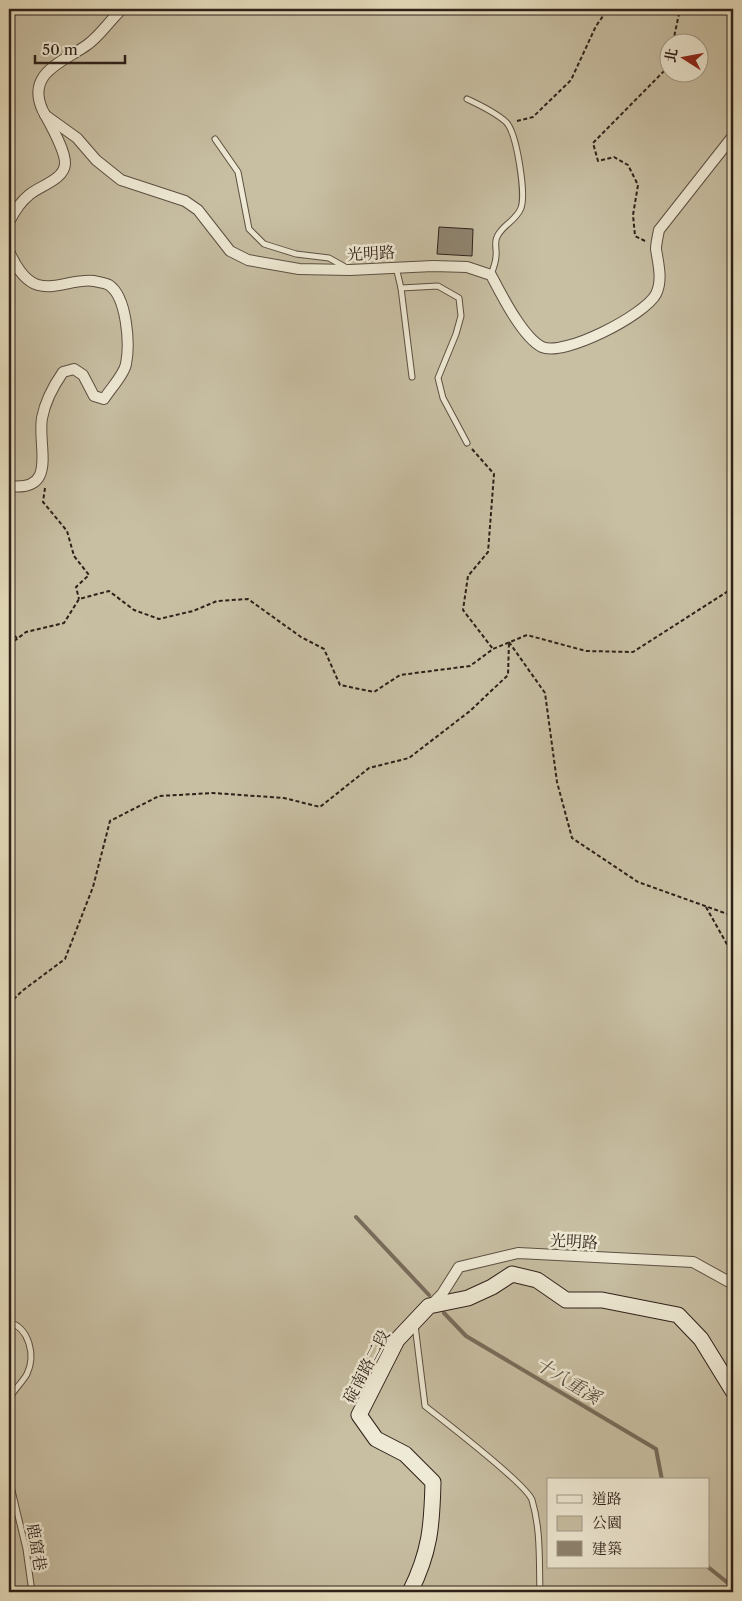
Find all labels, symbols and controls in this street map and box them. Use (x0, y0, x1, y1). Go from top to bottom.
scale bar (35, 32, 125, 64)
north arrow (660, 32, 710, 82)
text: 50 m (42, 40, 78, 59)
text: 北 (661, 47, 681, 64)
street label: 光明路 (347, 242, 395, 264)
street label: 光明路 (550, 1230, 598, 1252)
street label: 碇南路二段 (338, 1326, 394, 1406)
water label: 十八重溪 (531, 1353, 606, 1410)
legend (547, 1478, 710, 1568)
text: 道路 (592, 1489, 622, 1508)
text: 公園 (592, 1513, 622, 1532)
street label: 鹿窟巷 (23, 1522, 51, 1572)
text: 建築 (592, 1539, 622, 1558)

